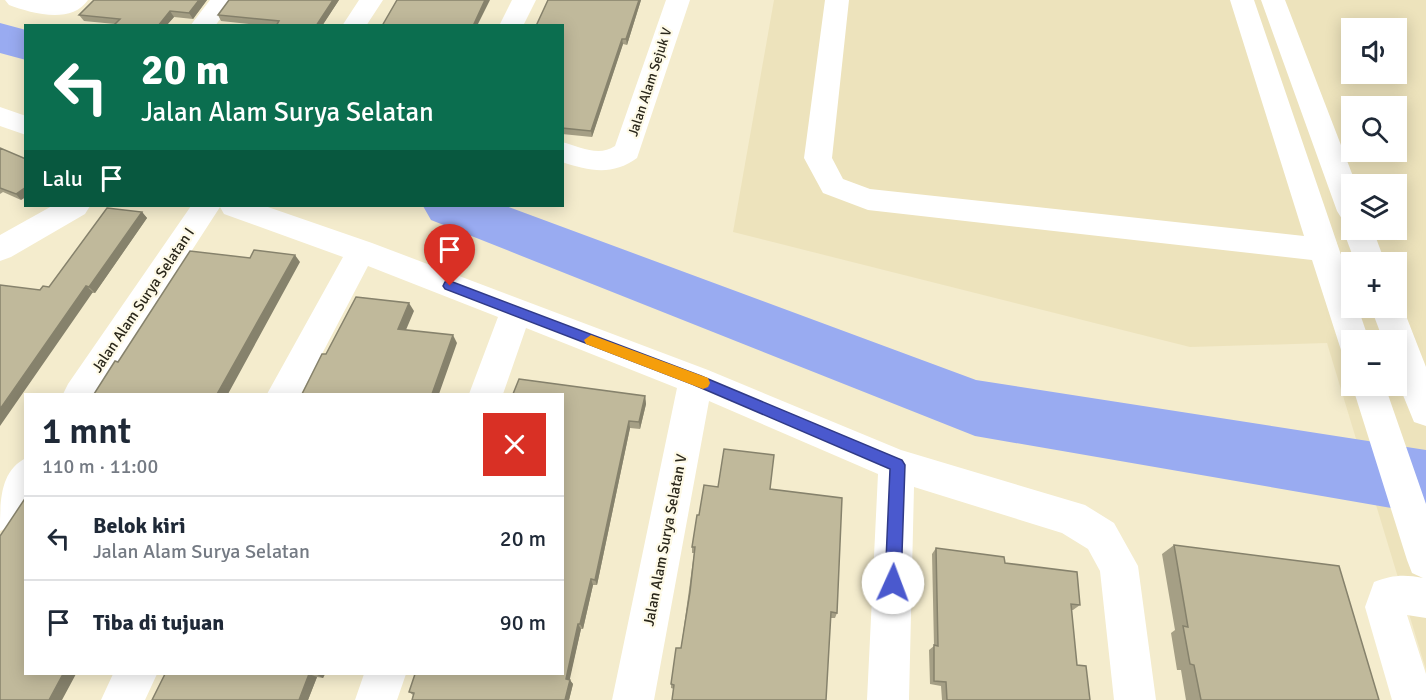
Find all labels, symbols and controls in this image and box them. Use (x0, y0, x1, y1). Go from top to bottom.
map controls (1341, 18, 1407, 396)
button: sound (1341, 18, 1407, 84)
street label: Jalan Alam Sejuk V (624, 25, 676, 139)
text: 20 m (141, 45, 230, 96)
icon: left (42, 48, 120, 126)
text: Jalan Alam Surya Selatan (141, 96, 434, 129)
button: search (1341, 96, 1407, 162)
icon: arrive (95, 162, 128, 195)
text: Lalu (42, 165, 83, 192)
button: layers (1341, 174, 1407, 240)
street label: Jalan Alam Surya Selatan I (88, 224, 198, 376)
pin (424, 224, 475, 286)
icon: arrive (433, 233, 466, 266)
button: + (1341, 252, 1407, 318)
button: − (1341, 330, 1407, 396)
text: 1 mnt (42, 409, 131, 454)
button: close (483, 413, 546, 476)
street label: Jalan Alam Surya Selatan V (640, 452, 691, 627)
text: 110 m · 11:00 (42, 454, 158, 479)
text: Belok kiri (93, 512, 186, 539)
icon: left (42, 522, 75, 555)
text: 20 m (500, 525, 546, 552)
text: Jalan Alam Surya Selatan (93, 539, 310, 564)
position arrow (861, 551, 925, 615)
icon: arrive (42, 606, 75, 639)
text: Tiba di tujuan (93, 609, 224, 636)
text: 90 m (500, 609, 546, 636)

